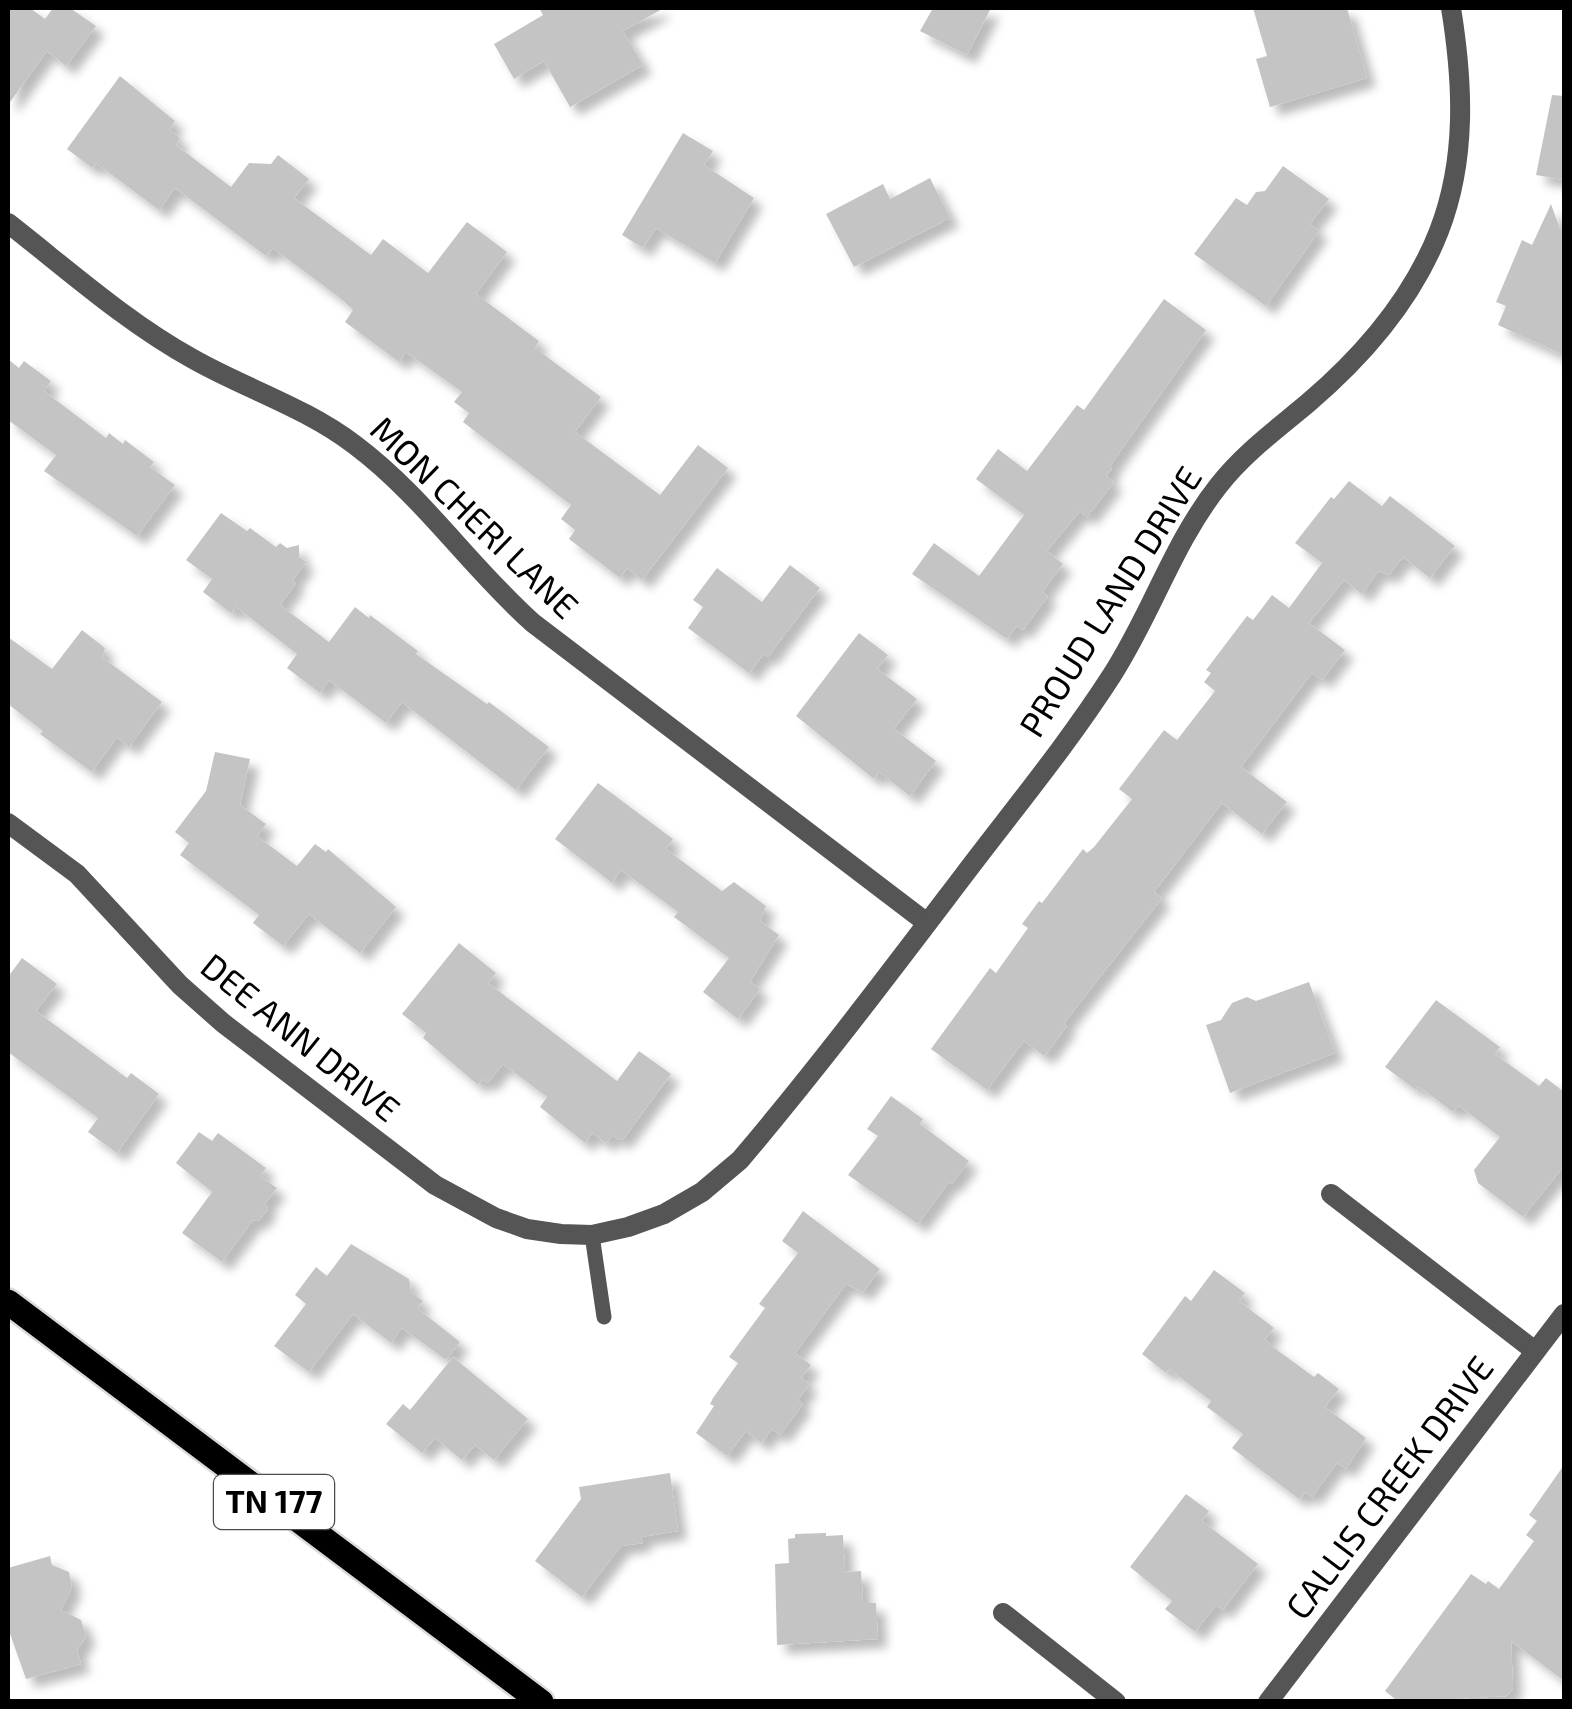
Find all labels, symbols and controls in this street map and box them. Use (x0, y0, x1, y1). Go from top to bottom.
street label: MON CHERI LANE (363, 407, 588, 626)
street label: PROUD LAND DRIVE (1009, 458, 1209, 744)
street label: DEE ANN DRIVE (194, 944, 409, 1129)
street label: CALLIS CREEK DRIVE (1276, 1347, 1501, 1626)
road number: TN 177 (214, 1475, 334, 1529)

